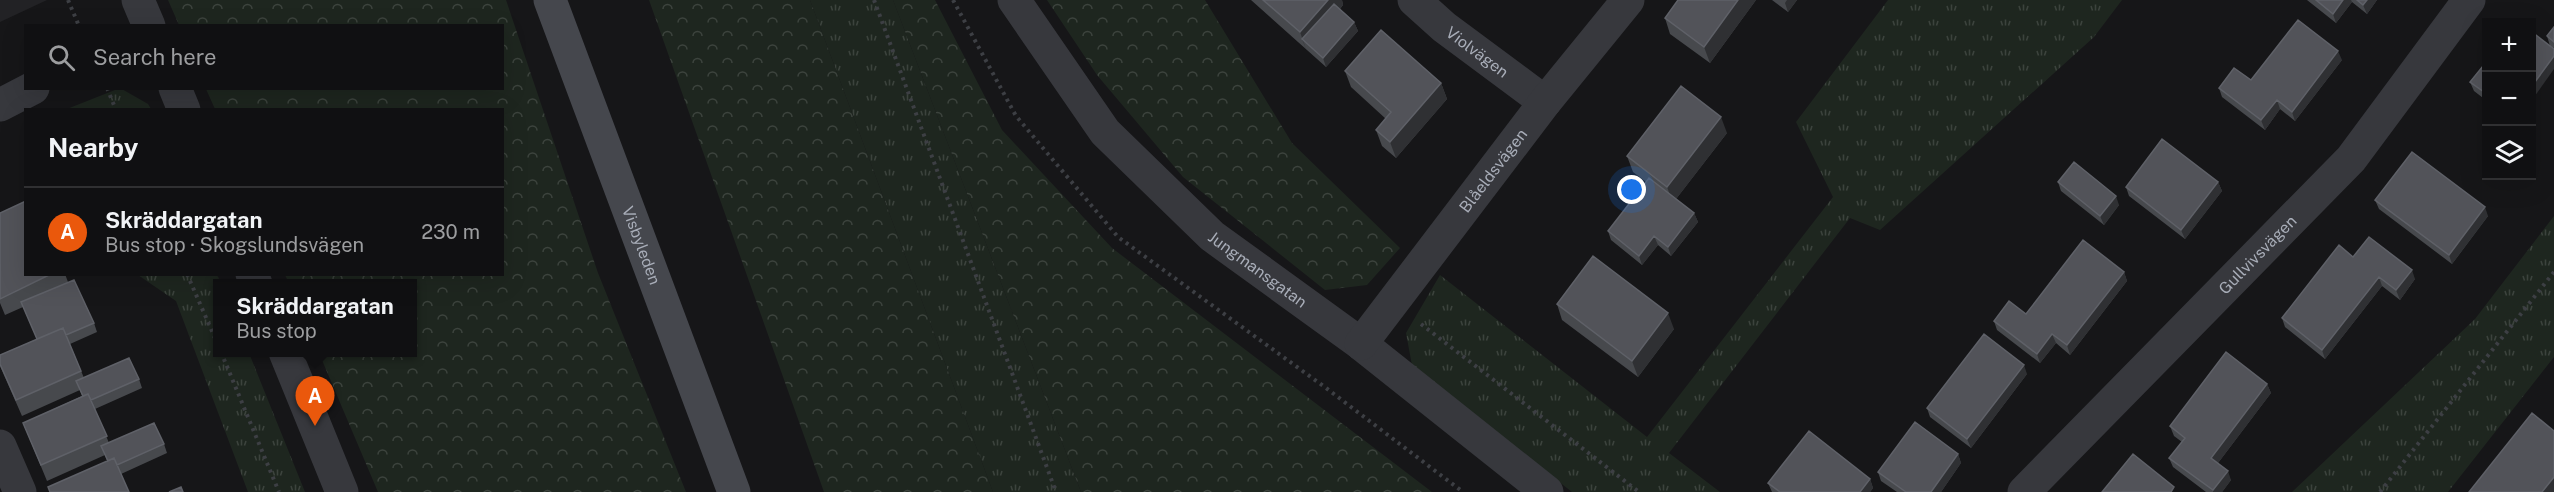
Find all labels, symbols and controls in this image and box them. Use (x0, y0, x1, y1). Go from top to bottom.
map controls (2482, 18, 2536, 180)
button: + (2482, 18, 2536, 72)
street label: Violvägen (1442, 22, 1512, 81)
search box (24, 24, 504, 90)
icon: search (45, 41, 78, 74)
text: Search here (93, 44, 217, 70)
button: − (2482, 72, 2536, 126)
street label: Blåeldsvägen (1455, 125, 1531, 216)
button: layers (2482, 126, 2536, 180)
text: Nearby (48, 132, 138, 163)
your location (1617, 175, 1646, 204)
street label: Visbyleden (618, 204, 665, 287)
text: Skräddargatan (105, 207, 263, 233)
street label: Gullvivsvägen (2214, 211, 2300, 298)
text: A (60, 220, 75, 244)
text: 230 m (421, 220, 480, 244)
street label: Jungmansgatan (1205, 227, 1311, 311)
text: Bus stop · Skogslundsvägen (105, 233, 364, 257)
popup (213, 279, 417, 357)
text: Skräddargatan (236, 293, 394, 319)
text: Bus stop (236, 319, 317, 343)
pin: A (296, 376, 334, 426)

